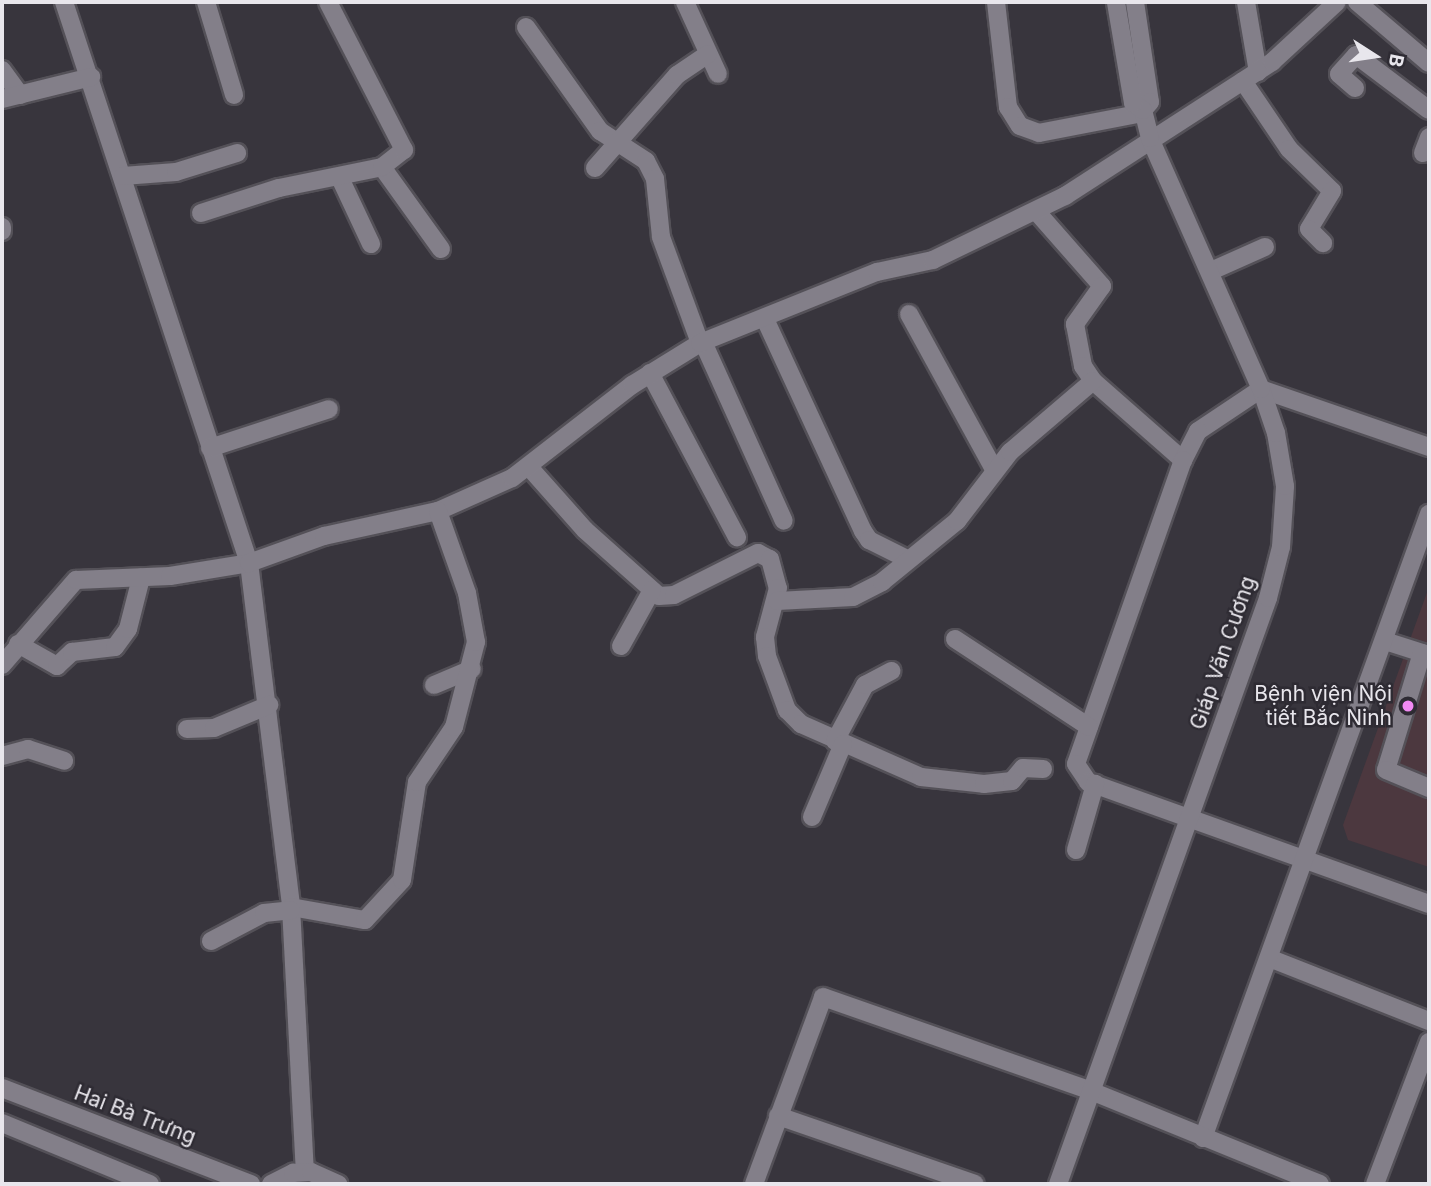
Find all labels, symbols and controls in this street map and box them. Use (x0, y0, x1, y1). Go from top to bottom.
north arrow (1340, 21, 1410, 91)
text: B (1383, 52, 1409, 69)
street label: Giáp Văn Cương (1185, 573, 1261, 733)
place label: Bệnh viện Nội tiết Bắc Ninh (1254, 681, 1392, 731)
marker: Bệnh viện Nội tiết Bắc Ninh (1398, 696, 1418, 716)
street label: Hai Bà Trưng (71, 1080, 199, 1150)

